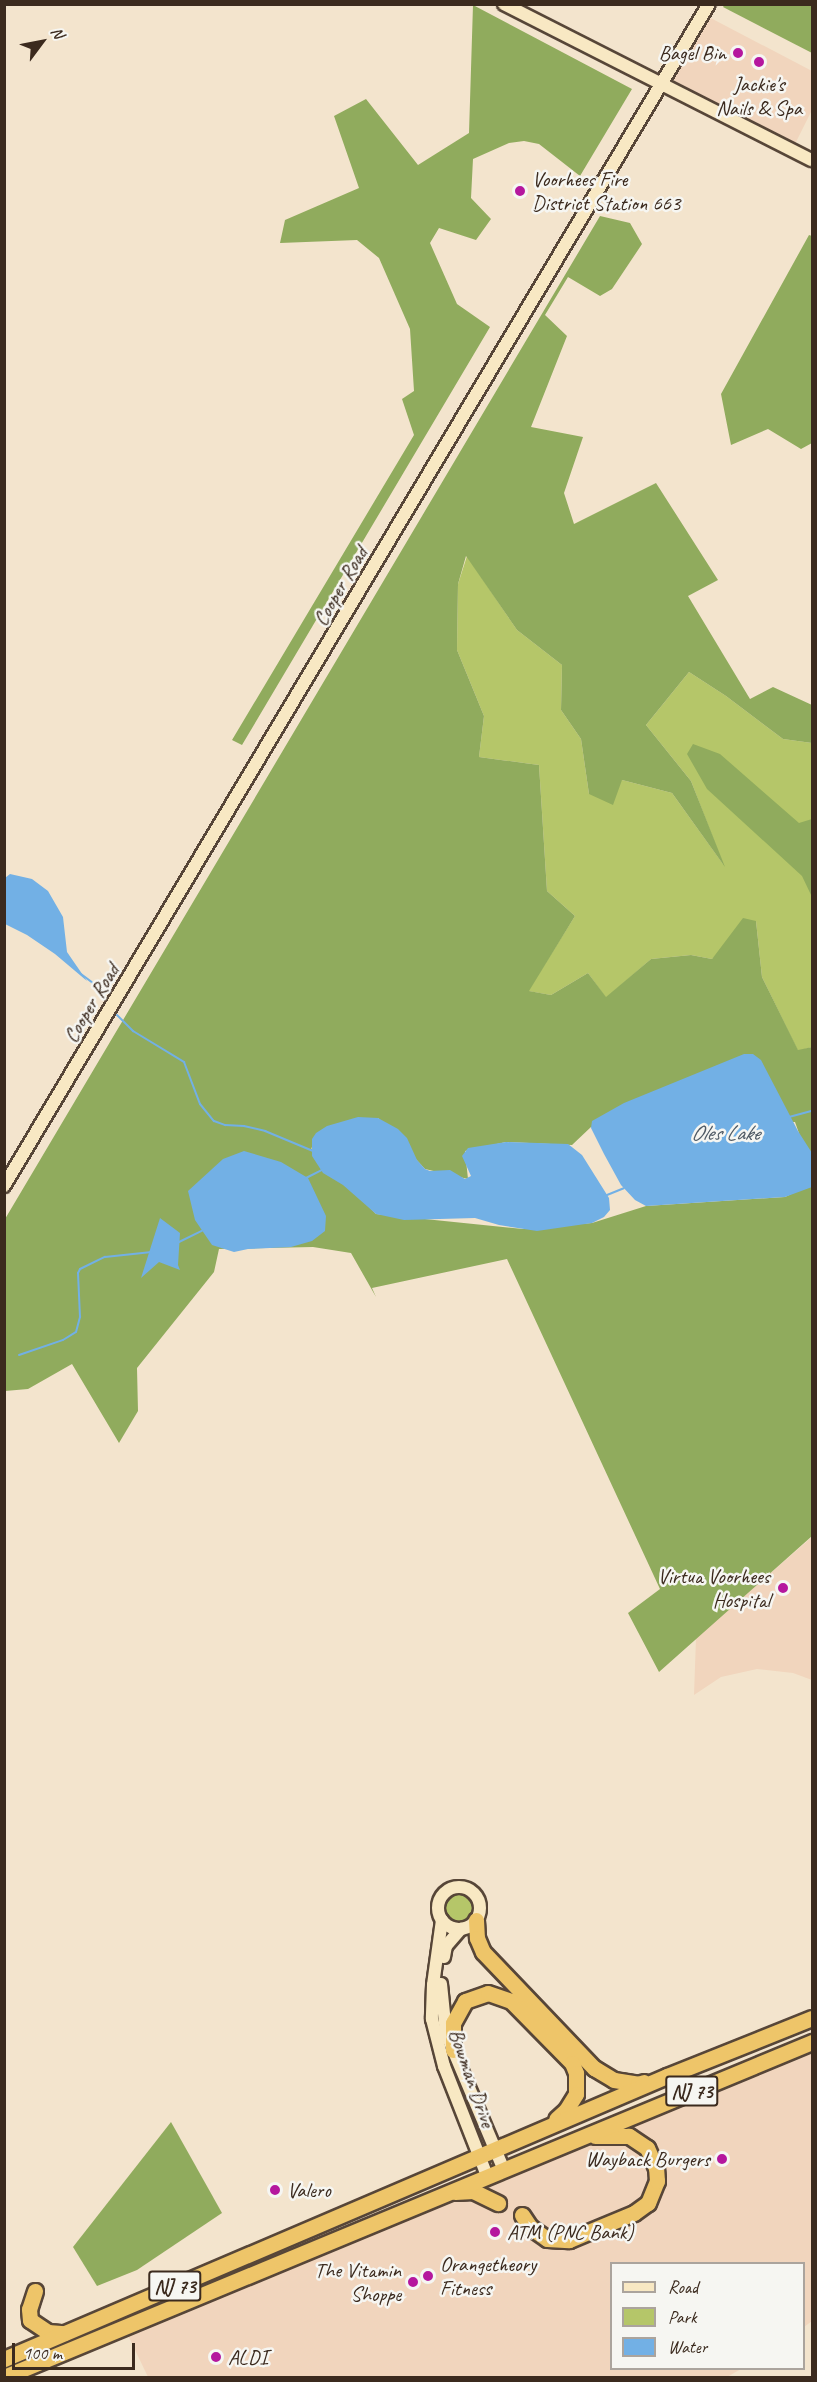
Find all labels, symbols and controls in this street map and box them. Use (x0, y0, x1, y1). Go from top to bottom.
north arrow (12, 12, 72, 72)
text: N (46, 23, 68, 42)
place label: Bagel Bin (658, 40, 726, 66)
marker: Bagel Bin (731, 46, 745, 60)
marker: Jackie's Nails & Spa (752, 55, 766, 69)
place label: Jackie's Nails & Spa (716, 71, 802, 121)
place label: Voorhees Fire District Station 663 (532, 166, 681, 216)
marker: Voorhees Fire District Station 663 (513, 184, 527, 198)
street label: Cooper Road (307, 542, 373, 630)
street label: Cooper Road (58, 959, 124, 1047)
water label: Oles Lake (690, 1121, 760, 1147)
place label: Virtua Voorhees Hospital (657, 1563, 770, 1613)
marker: Virtua Voorhees Hospital (774, 1579, 792, 1597)
street label: Bowman Drive (443, 2025, 501, 2131)
road number: NJ 73 (665, 2074, 719, 2108)
place label: Wayback Burgers (586, 2146, 710, 2172)
marker: Wayback Burgers (715, 2152, 729, 2166)
place label: Valero (287, 2177, 331, 2203)
marker: Valero (268, 2183, 282, 2197)
place label: ATM (PNC Bank) (507, 2219, 633, 2245)
marker: ATM (PNC Bank) (488, 2225, 502, 2239)
place label: Orangetheory Fitness (440, 2251, 536, 2301)
place label: The Vitamin Shoppe (313, 2257, 401, 2307)
legend (610, 2262, 805, 2370)
road number: NJ 73 (148, 2269, 202, 2303)
marker: Orangetheory Fitness (421, 2269, 435, 2283)
marker: The Vitamin Shoppe (406, 2275, 420, 2289)
text: Road (668, 2276, 698, 2298)
text: Park (668, 2306, 697, 2328)
scale bar (15, 2331, 138, 2369)
text: Water (668, 2336, 707, 2358)
text: 100 m (23, 2342, 62, 2364)
place label: ALDI (228, 2344, 268, 2370)
marker: ALDI (209, 2350, 223, 2364)

